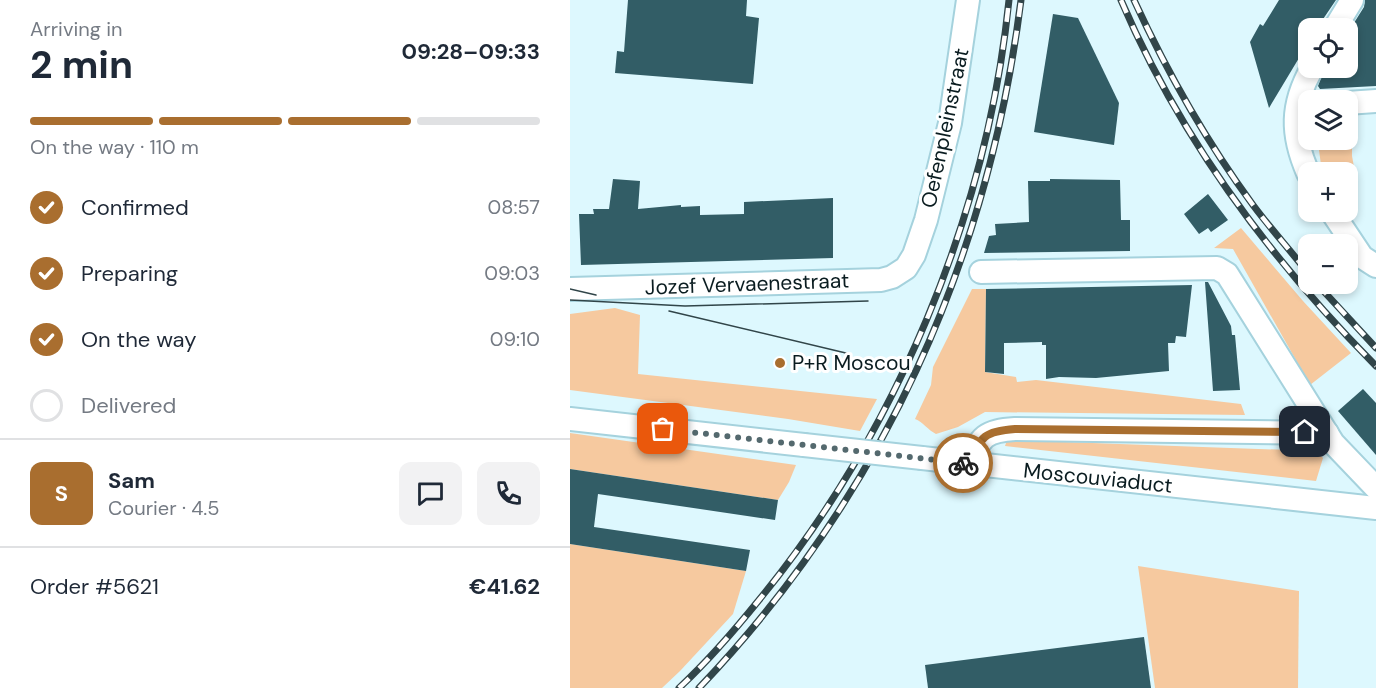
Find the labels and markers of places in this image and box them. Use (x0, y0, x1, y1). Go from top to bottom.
place label: P+R Moscou (792, 349, 911, 377)
marker: P+R Moscou (773, 356, 787, 370)
pin (637, 403, 688, 454)
pin (1279, 406, 1330, 457)

